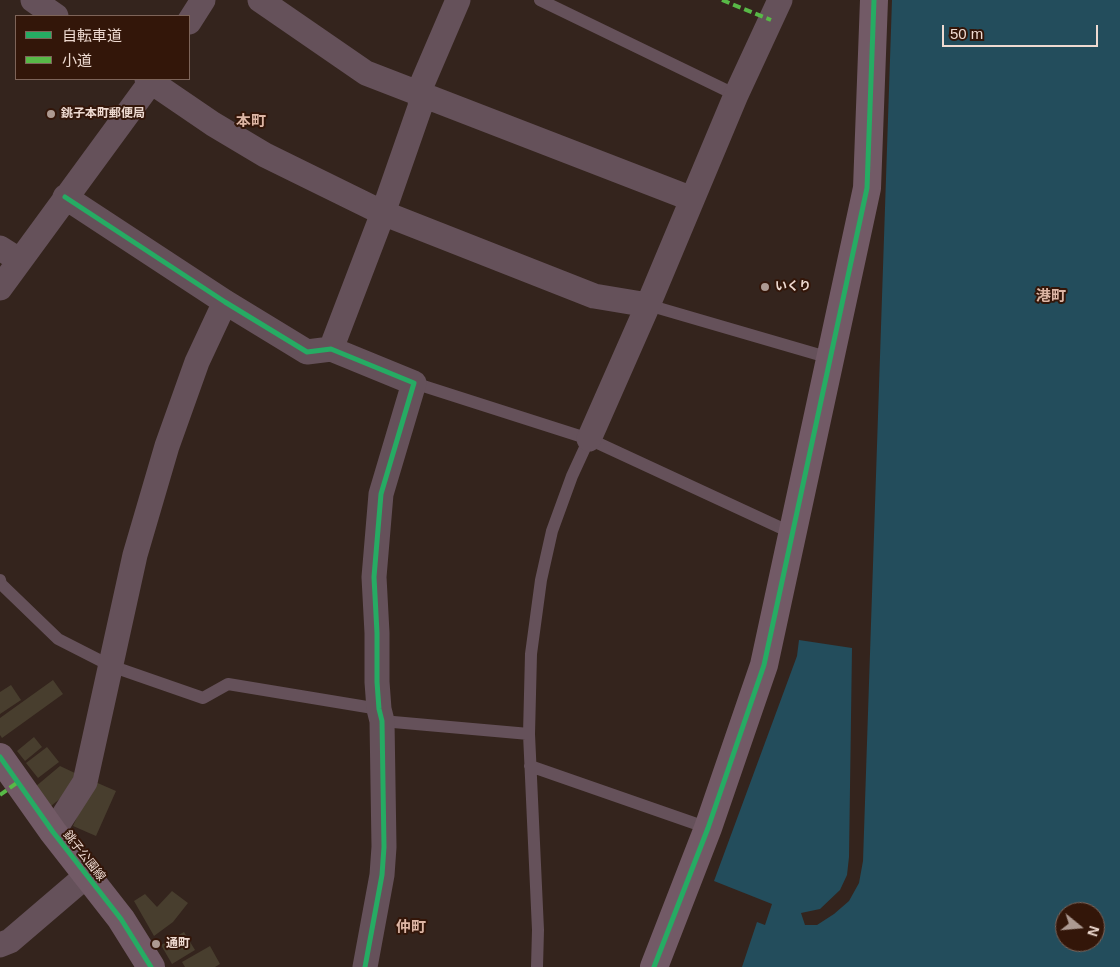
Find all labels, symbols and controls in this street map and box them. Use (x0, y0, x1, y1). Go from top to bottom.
legend (15, 15, 190, 80)
scale bar (945, 15, 1101, 47)
text: 50 m (950, 25, 983, 42)
text: 自転車道 (62, 27, 122, 44)
text: 小道 (62, 52, 92, 69)
place label: 銚子本町郵便局 (61, 107, 145, 121)
marker: 銚子本町郵便局 (45, 108, 57, 120)
district label: 本町 (236, 113, 266, 131)
place label: いくり (775, 280, 811, 294)
marker: いくり (759, 281, 771, 293)
district label: 港町 (1036, 288, 1066, 306)
street label: 銚子公園線 (60, 828, 108, 884)
north arrow (1055, 902, 1105, 952)
district label: 仲町 (396, 919, 426, 937)
text: N (1084, 924, 1103, 938)
place label: 通町 (166, 937, 190, 951)
marker: 通町 (150, 938, 162, 950)

